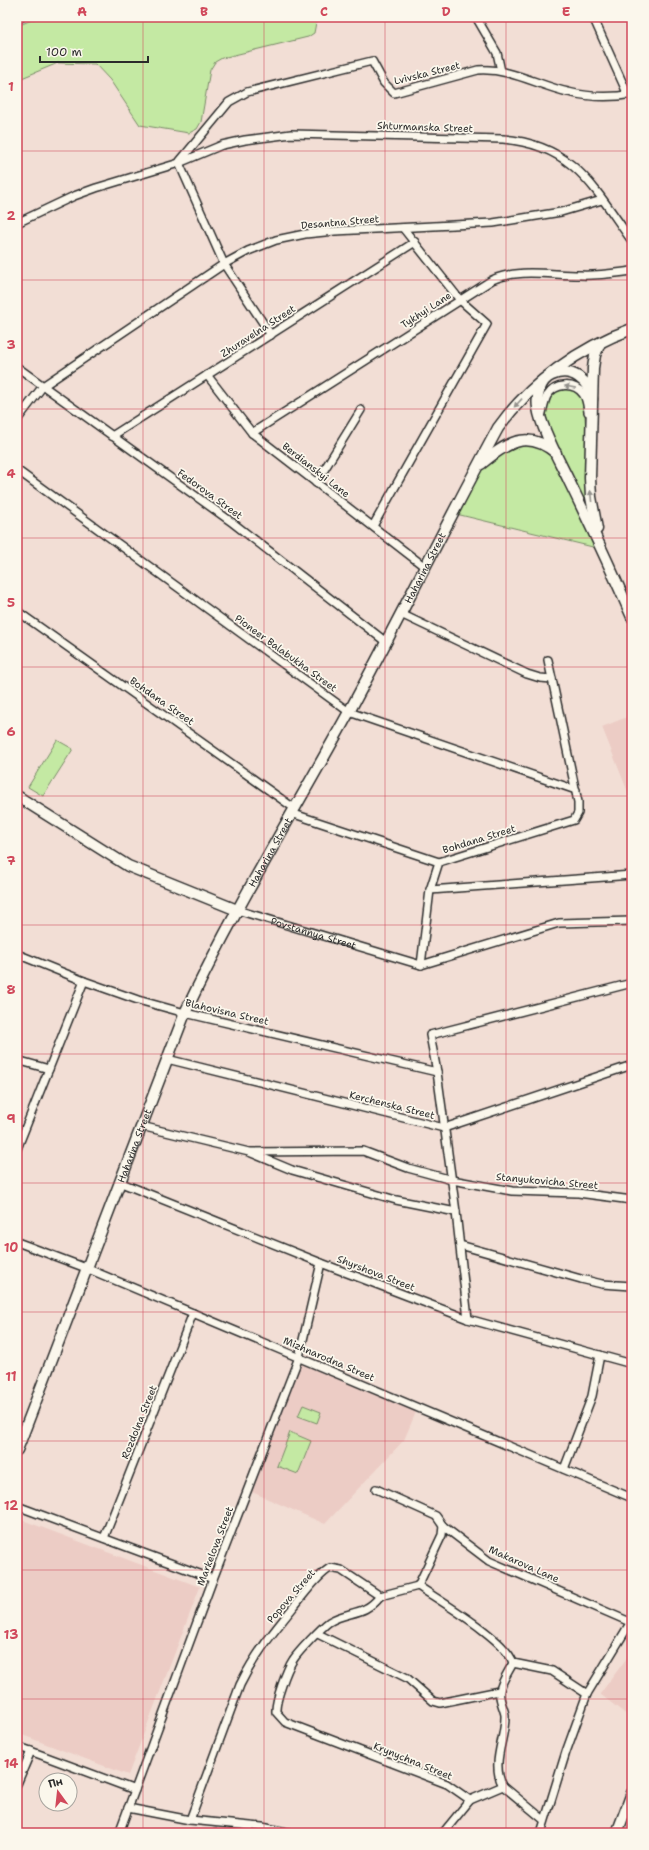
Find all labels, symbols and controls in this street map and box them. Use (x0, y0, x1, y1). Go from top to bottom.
text: A (77, 3, 87, 20)
text: B (200, 3, 208, 20)
text: C (320, 3, 328, 20)
text: D (441, 3, 451, 20)
text: E (562, 3, 571, 20)
scale bar (40, 38, 148, 64)
text: 100 m (46, 44, 82, 60)
street label: Lvivska Street (393, 59, 461, 87)
text: 1 (8, 78, 14, 95)
street label: Shturmanska Street (377, 119, 473, 135)
text: 2 (6, 207, 16, 224)
street label: Desantna Street (300, 212, 380, 232)
street label: Tykhyi Lane (398, 289, 454, 331)
street label: Zhuravelna Street (218, 302, 298, 360)
text: 3 (6, 336, 16, 353)
one-way arrow (563, 384, 576, 390)
one-way arrow (513, 398, 523, 408)
street label: Berdianskyi Lane (280, 440, 353, 501)
text: 4 (6, 465, 16, 482)
street label: Fedorova Street (175, 466, 245, 522)
one-way arrow (588, 490, 594, 502)
street label: Haharina Street (401, 530, 448, 605)
text: 5 (7, 594, 15, 611)
street label: Pioneer Balabukha Street (232, 612, 340, 694)
street label: Bohdana Street (127, 674, 197, 728)
text: 6 (6, 723, 16, 740)
street label: Haharina Street (245, 815, 295, 889)
street label: Bohdana Street (441, 822, 517, 856)
text: 7 (6, 852, 16, 869)
street label: Povstannya Street (269, 914, 358, 952)
text: 8 (6, 981, 16, 998)
street label: Blahovisna Street (184, 996, 270, 1028)
street label: Kerchenska Street (348, 1088, 436, 1122)
street label: Haharina Street (114, 1107, 154, 1184)
text: 9 (6, 1110, 16, 1127)
street label: Stanyukovicha Street (495, 1170, 599, 1192)
text: 10 (4, 1239, 18, 1256)
street label: Shyrshova Street (335, 1252, 417, 1294)
street label: Mizhnarodna Street (281, 1334, 377, 1384)
text: 11 (5, 1368, 17, 1385)
street label: Rozdolna Street (118, 1383, 160, 1461)
text: 12 (4, 1497, 18, 1514)
street label: Markelova Street (194, 1504, 236, 1588)
street label: Makarova Lane (487, 1543, 561, 1585)
street label: Popova Street (264, 1566, 318, 1626)
text: 13 (4, 1626, 18, 1643)
street label: Krynychna Street (372, 1739, 454, 1783)
text: 14 (4, 1755, 18, 1772)
north arrow (38, 1772, 78, 1812)
text: Пн (47, 1774, 65, 1792)

